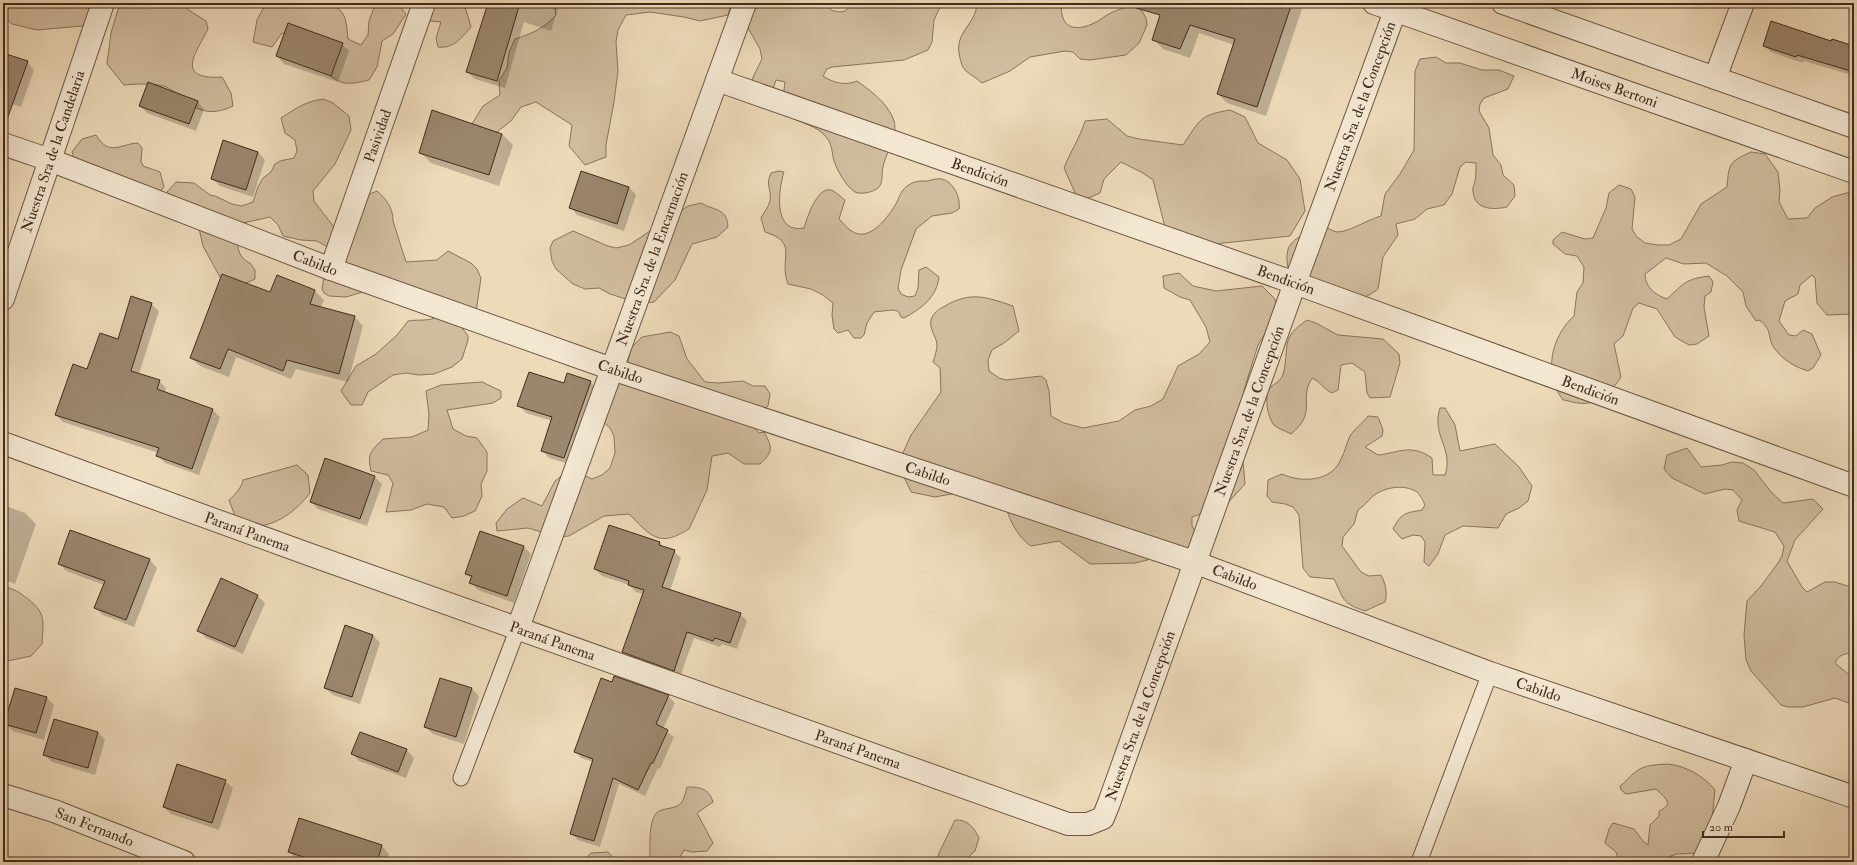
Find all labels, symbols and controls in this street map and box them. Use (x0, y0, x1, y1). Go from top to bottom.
street label: Nuestra Sra. de la Concepción (1320, 19, 1400, 194)
street label: Moises Bertoni (1569, 64, 1660, 112)
street label: Nuestra Sra de la Candelaria (17, 67, 89, 235)
street label: Pasividad (359, 106, 396, 165)
street label: Bendición (949, 154, 1012, 191)
street label: Nuestra Sra. de la Encarnación (612, 169, 693, 348)
street label: Cabildo (290, 246, 340, 280)
street label: Bendición (1254, 261, 1318, 299)
street label: Nuestra Sra. de la Concepción (1210, 323, 1289, 498)
street label: Cabildo (595, 355, 645, 388)
street label: Bendición (1559, 371, 1622, 410)
street label: Cabildo (903, 457, 953, 490)
street label: Paraná Panema (202, 508, 294, 556)
street label: Cabildo (1209, 560, 1260, 594)
street label: Paraná Panema (507, 617, 599, 665)
street label: Nuestra Sra. de la Concepción (1101, 628, 1179, 803)
street label: Cabildo (1513, 673, 1564, 706)
street label: Paraná Panema (812, 725, 904, 774)
street label: San Fernando (53, 803, 136, 851)
scale bar (1703, 813, 1784, 839)
text: 20 m (1709, 820, 1734, 835)

